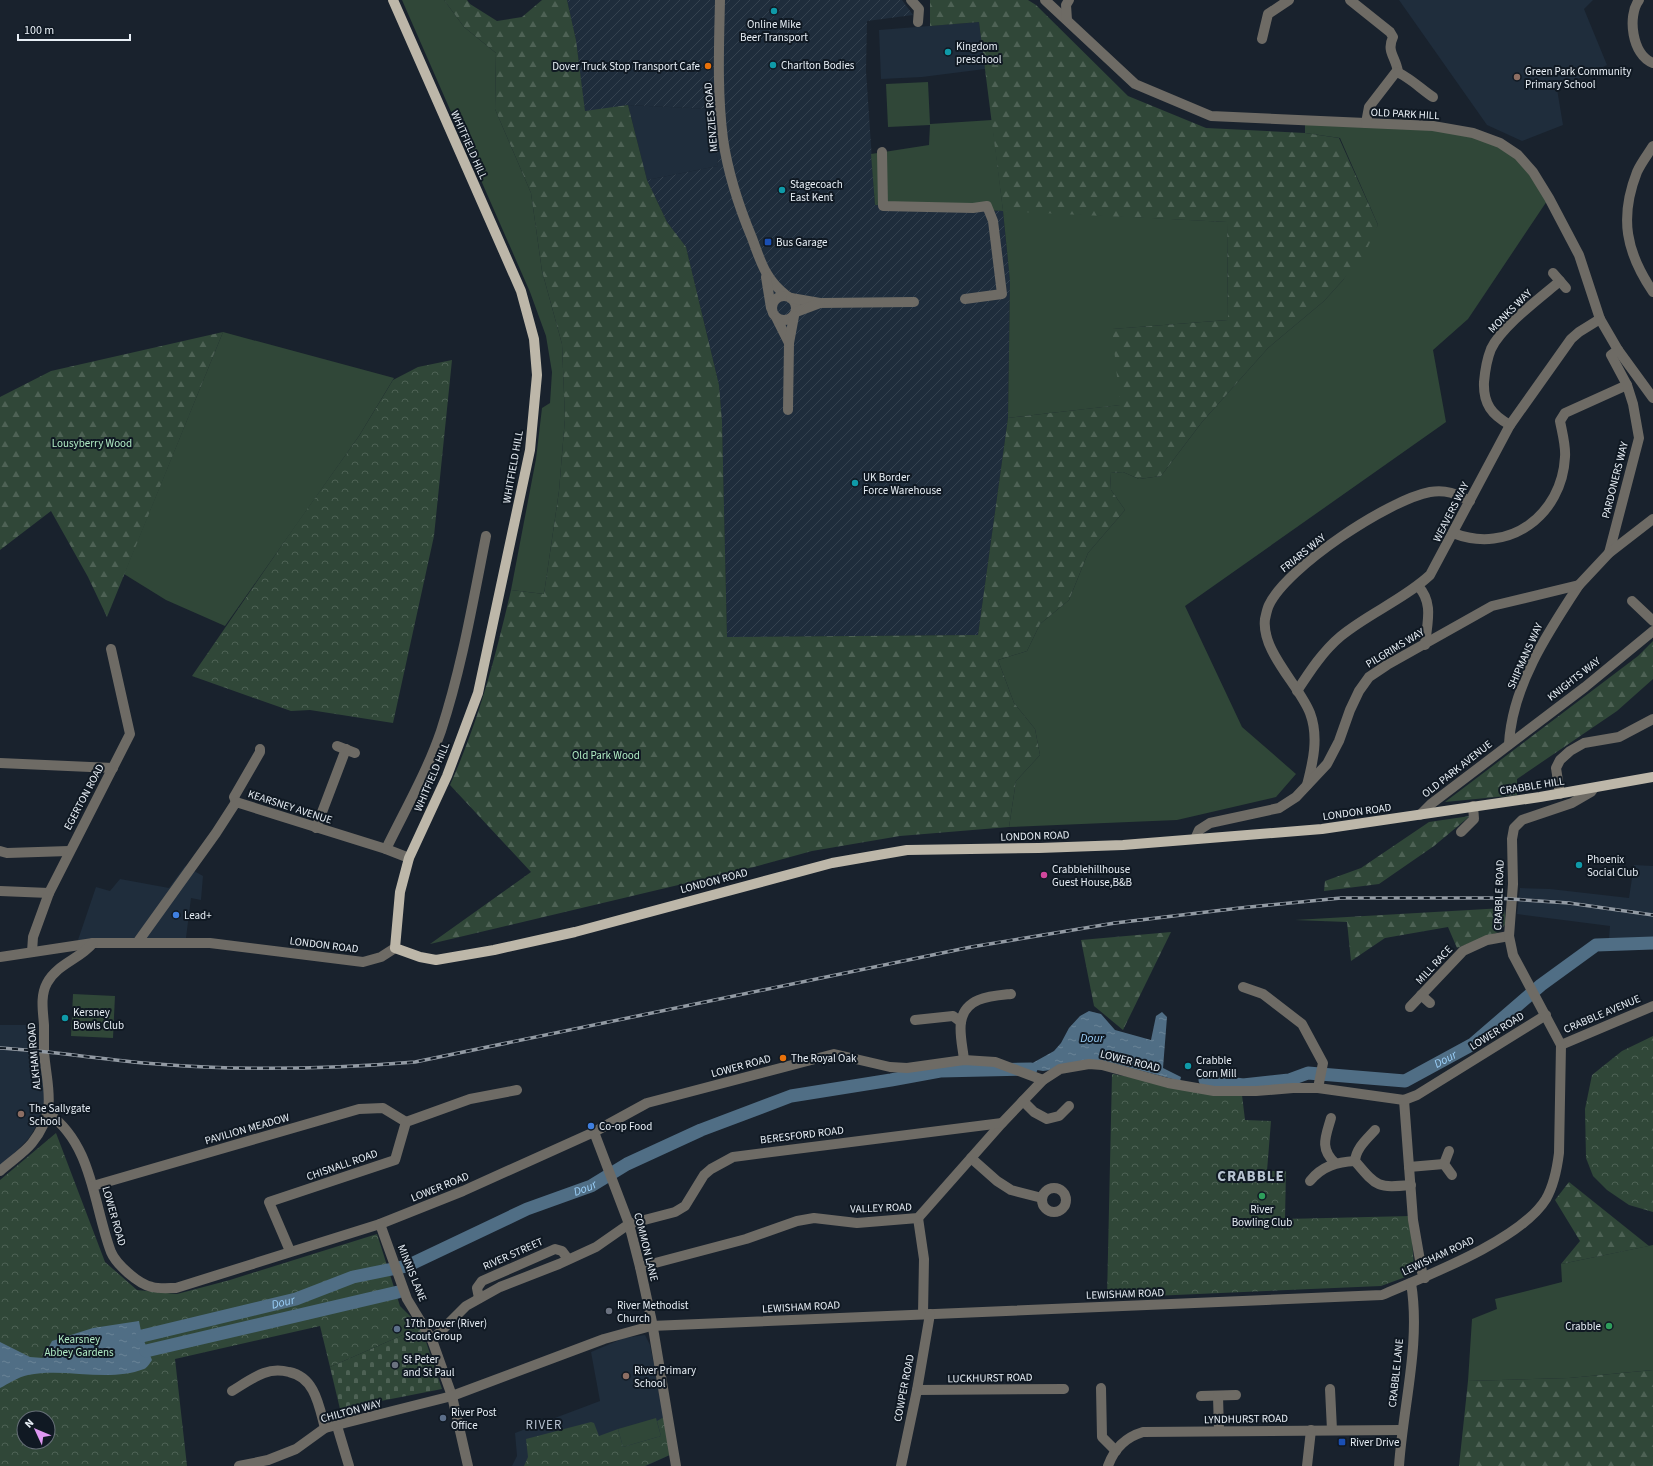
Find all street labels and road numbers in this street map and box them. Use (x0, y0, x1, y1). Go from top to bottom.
street label: MENZIES ROAD (700, 81, 722, 152)
street label: OLD PARK HILL (1370, 105, 1440, 123)
street label: WHITFIELD HILL (447, 108, 491, 182)
street label: MONKS WAY (1485, 285, 1536, 336)
street label: WHITFIELD HILL (499, 429, 527, 505)
street label: PARDONERS WAY (1598, 439, 1632, 520)
street label: WEAVERS WAY (1429, 479, 1473, 545)
street label: FRIARS WAY (1277, 530, 1329, 576)
street label: SHIPMANS WAY (1504, 620, 1547, 691)
street label: PILGRIMS WAY (1363, 624, 1428, 671)
street label: KNIGHTS WAY (1544, 653, 1604, 704)
street label: OLD PARK AVENUE (1419, 737, 1495, 801)
street label: WHITFIELD HILL (411, 740, 454, 814)
street label: EGERTON ROAD (60, 761, 108, 833)
street label: CRABBLE HILL (1498, 773, 1566, 799)
street label: KEARSNEY AVENUE (246, 786, 334, 828)
street label: LONDON ROAD (1322, 800, 1392, 824)
street label: LONDON ROAD (1000, 827, 1070, 845)
street label: CRABBLE ROAD (1490, 859, 1508, 931)
street label: LONDON ROAD (679, 865, 750, 897)
street label: LONDON ROAD (289, 933, 359, 957)
street label: MILL RACE (1412, 942, 1456, 988)
street label: CRABBLE AVENUE (1561, 991, 1643, 1037)
street label: LOWER ROAD (1467, 1008, 1527, 1054)
street label: ALKHAM ROAD (24, 1022, 44, 1090)
street label: LOWER ROAD (1098, 1046, 1162, 1076)
street label: LOWER ROAD (709, 1051, 773, 1081)
street label: PAVILION MEADOW (203, 1110, 291, 1148)
street label: BERESFORD ROAD (759, 1122, 845, 1148)
street label: CHISNALL ROAD (304, 1146, 380, 1184)
street label: LOWER ROAD (409, 1168, 471, 1205)
street label: LOWER ROAD (98, 1184, 130, 1248)
street label: VALLEY ROAD (850, 1199, 912, 1217)
street label: COMMON LANE (630, 1211, 662, 1283)
street label: LEWISHAM ROAD (1399, 1233, 1477, 1279)
street label: RIVER STREET (481, 1234, 546, 1274)
street label: MINNIS LANE (394, 1242, 430, 1304)
street label: LEWISHAM ROAD (1086, 1285, 1165, 1303)
street label: LEWISHAM ROAD (762, 1297, 841, 1317)
street label: CRABBLE LANE (1385, 1338, 1407, 1408)
street label: COWPER ROAD (890, 1353, 918, 1423)
street label: LUCKHURST ROAD (947, 1370, 1033, 1386)
street label: CHILTON WAY (319, 1395, 384, 1426)
street label: LYNDHURST ROAD (1204, 1411, 1288, 1427)

